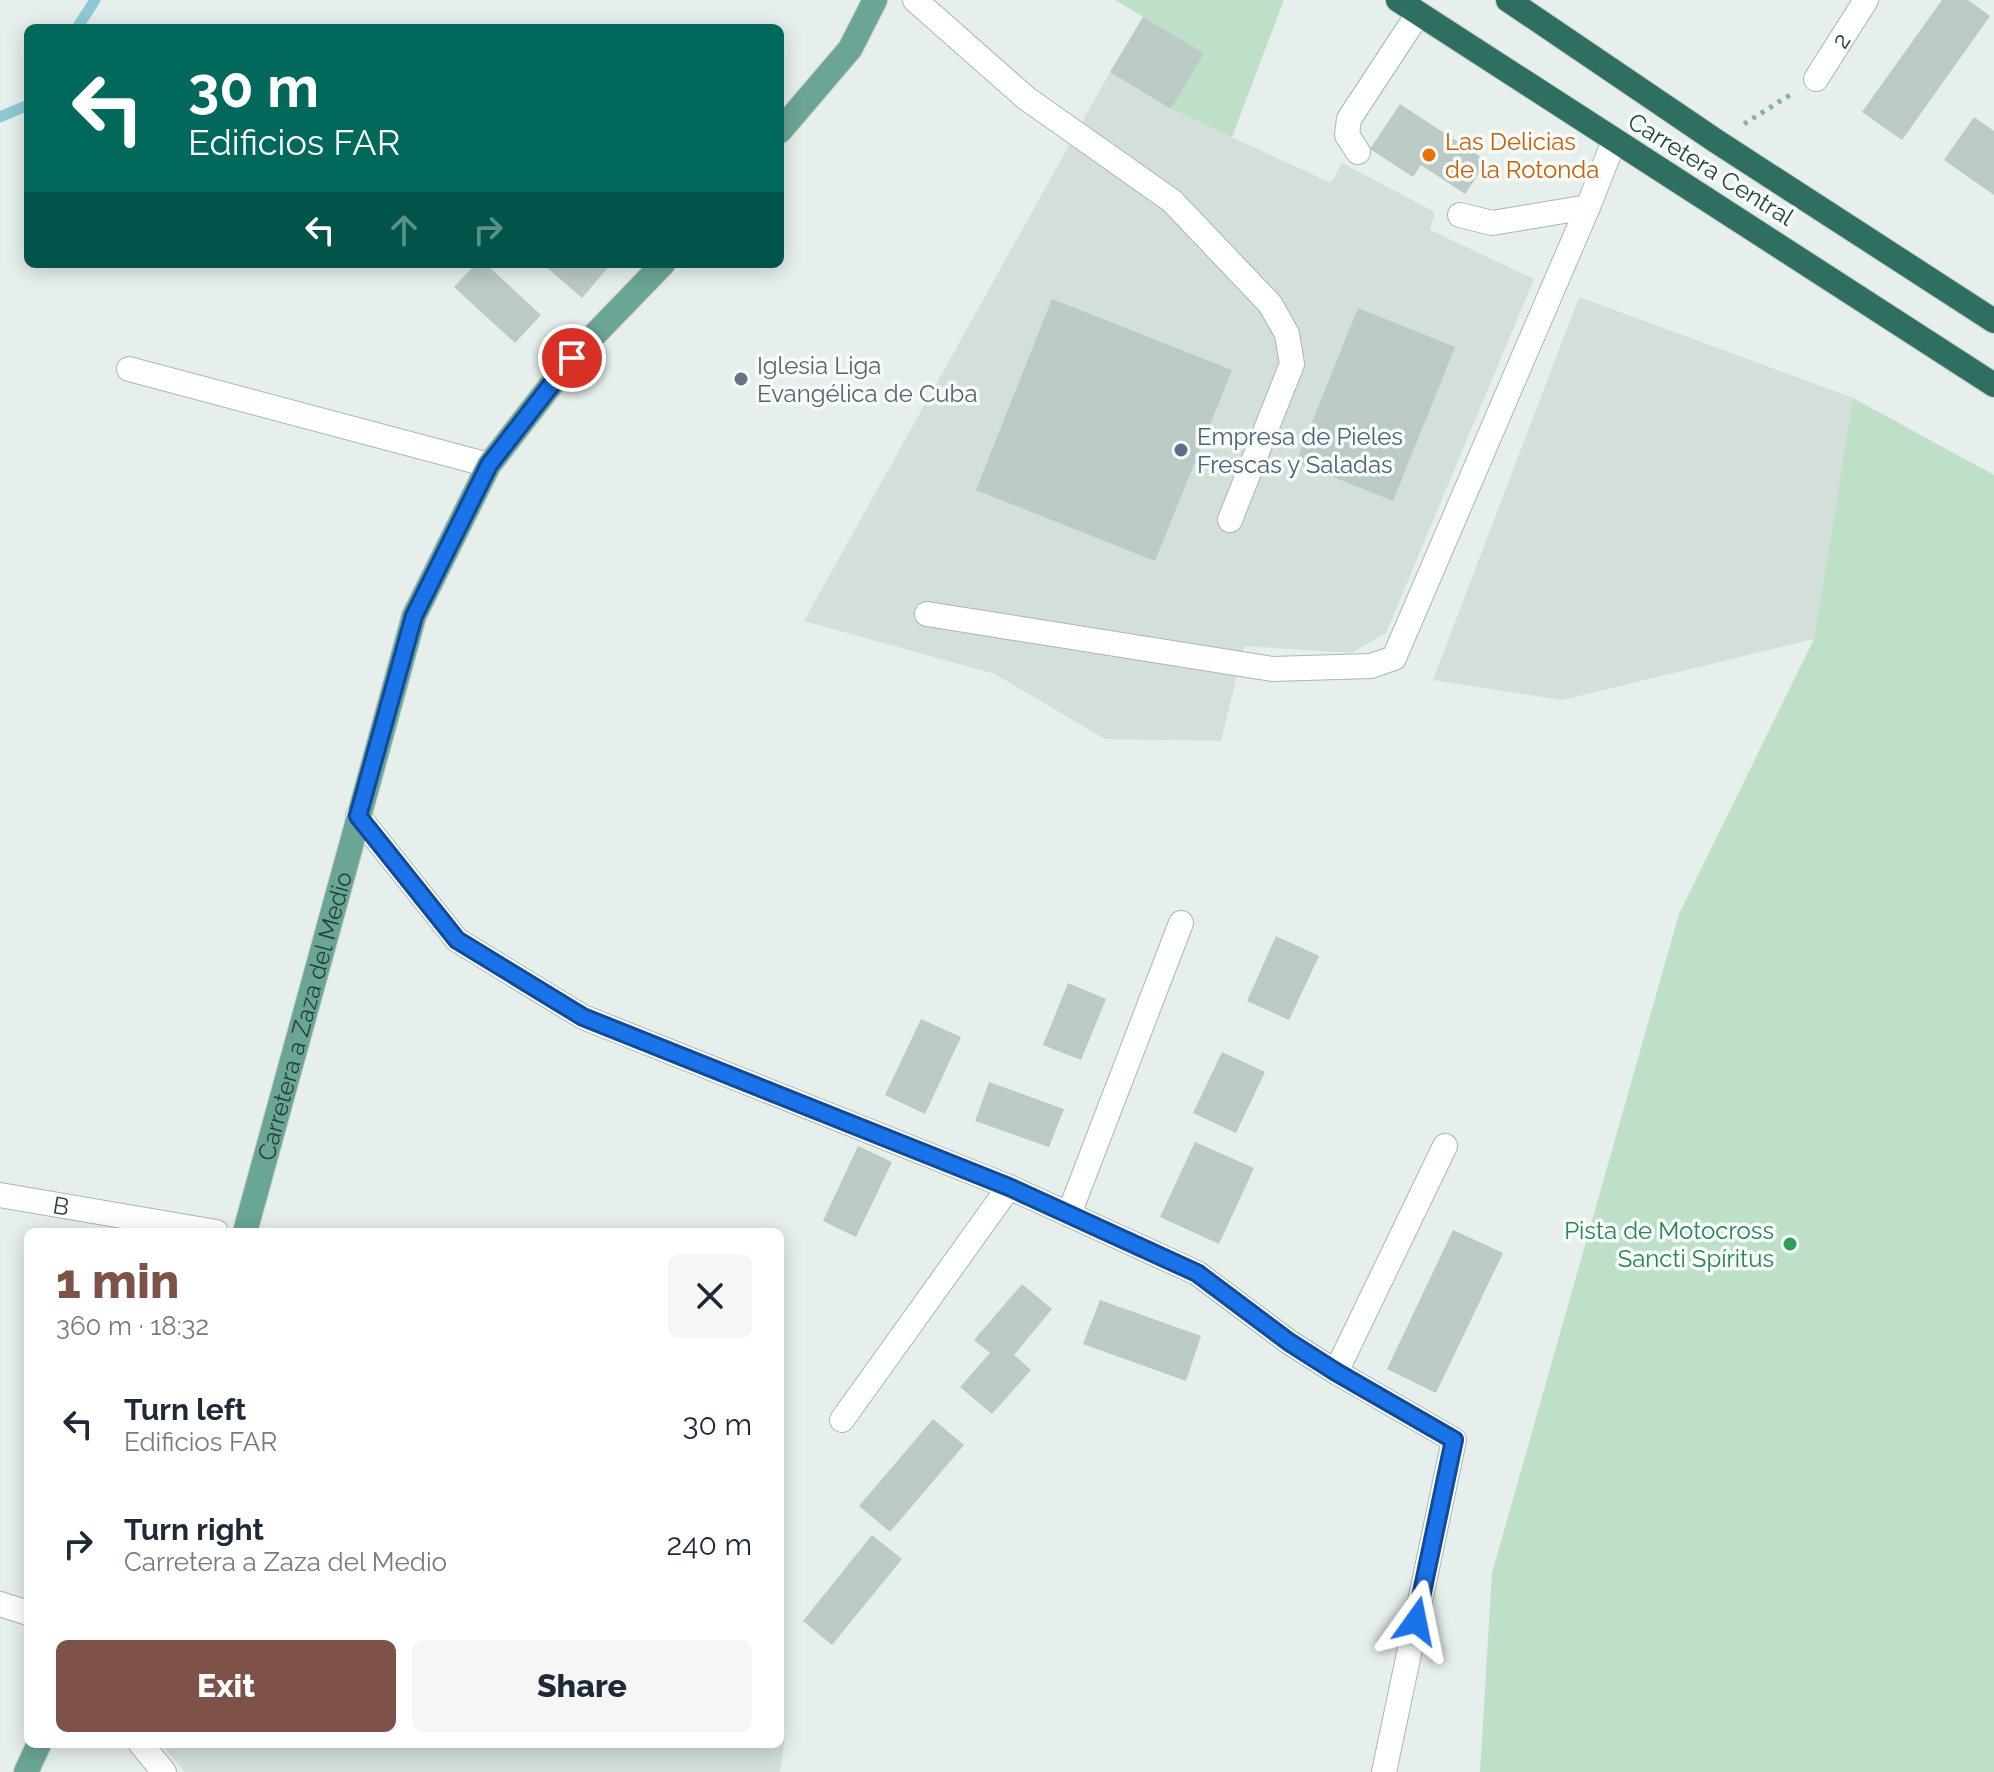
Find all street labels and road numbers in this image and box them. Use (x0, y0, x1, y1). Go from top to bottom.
street label: 2 (1825, 27, 1856, 53)
street label: Carretera Central (1623, 106, 1800, 232)
street label: Carretera a Zaza del Medio (251, 868, 358, 1164)
street label: B (51, 1190, 71, 1221)

